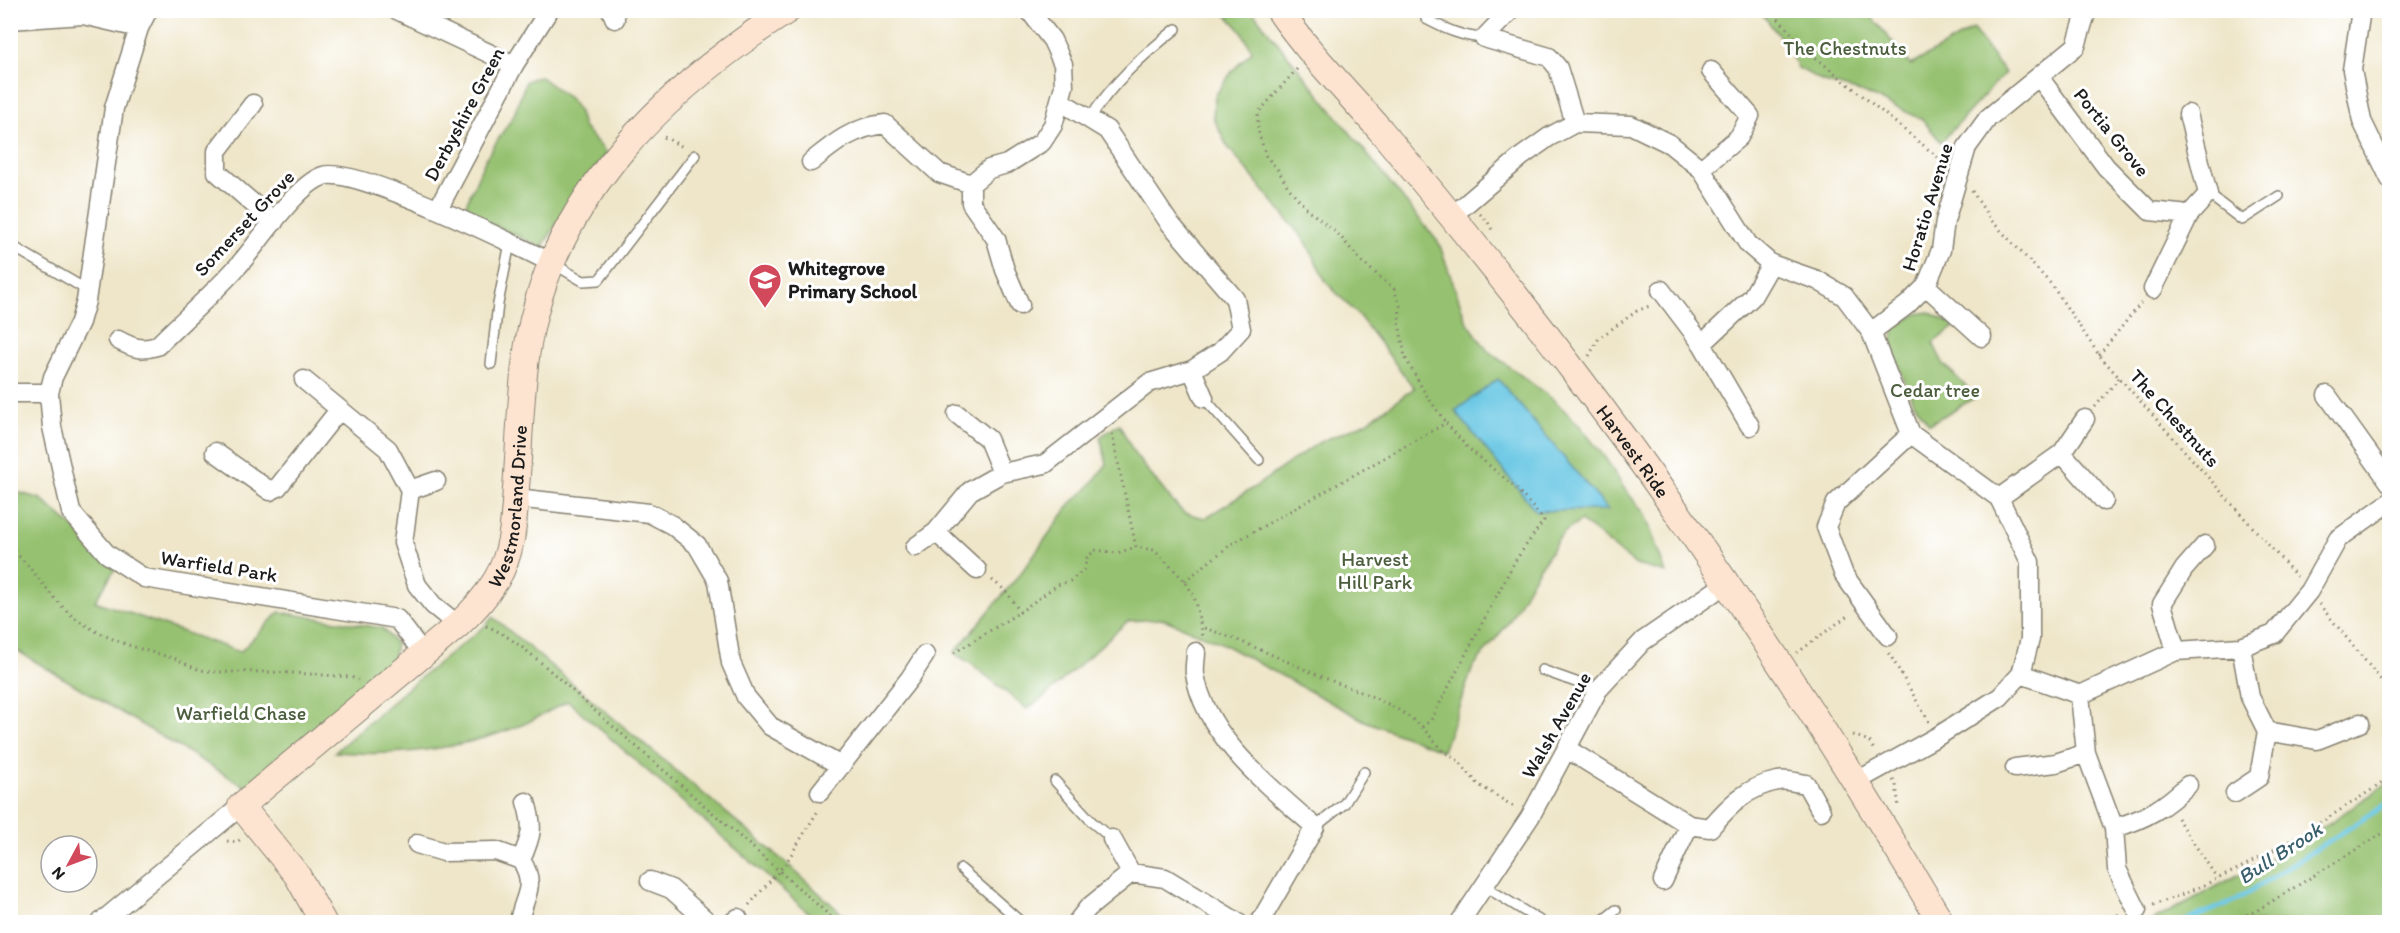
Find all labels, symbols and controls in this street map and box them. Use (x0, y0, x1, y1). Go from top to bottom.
park label: The Chestnuts (1783, 36, 1907, 60)
street label: Derbyshire Green (419, 43, 510, 185)
street label: Portia Grove (2069, 83, 2155, 181)
street label: Horatio Avenue (1896, 140, 1958, 274)
street label: Somerset Grove (189, 165, 299, 281)
place label: Whitegrove Primary School (788, 256, 918, 304)
school or university icon: Whitegrove Primary School (747, 262, 783, 309)
street label: The Chestnuts (2125, 364, 2225, 472)
park label: Cedar tree (1890, 378, 1980, 402)
street label: Harvest Ride (1591, 400, 1675, 502)
street label: Westmorland Drive (482, 424, 532, 592)
street label: Warfield Park (159, 545, 279, 587)
park label: Harvest Hill Park (1338, 547, 1413, 594)
street label: Walsh Avenue (1516, 667, 1596, 783)
park label: Warfield Chase (176, 701, 306, 725)
water label: Bull Brook (2233, 815, 2328, 889)
north arrow (39, 834, 99, 894)
text: N (47, 863, 69, 884)

